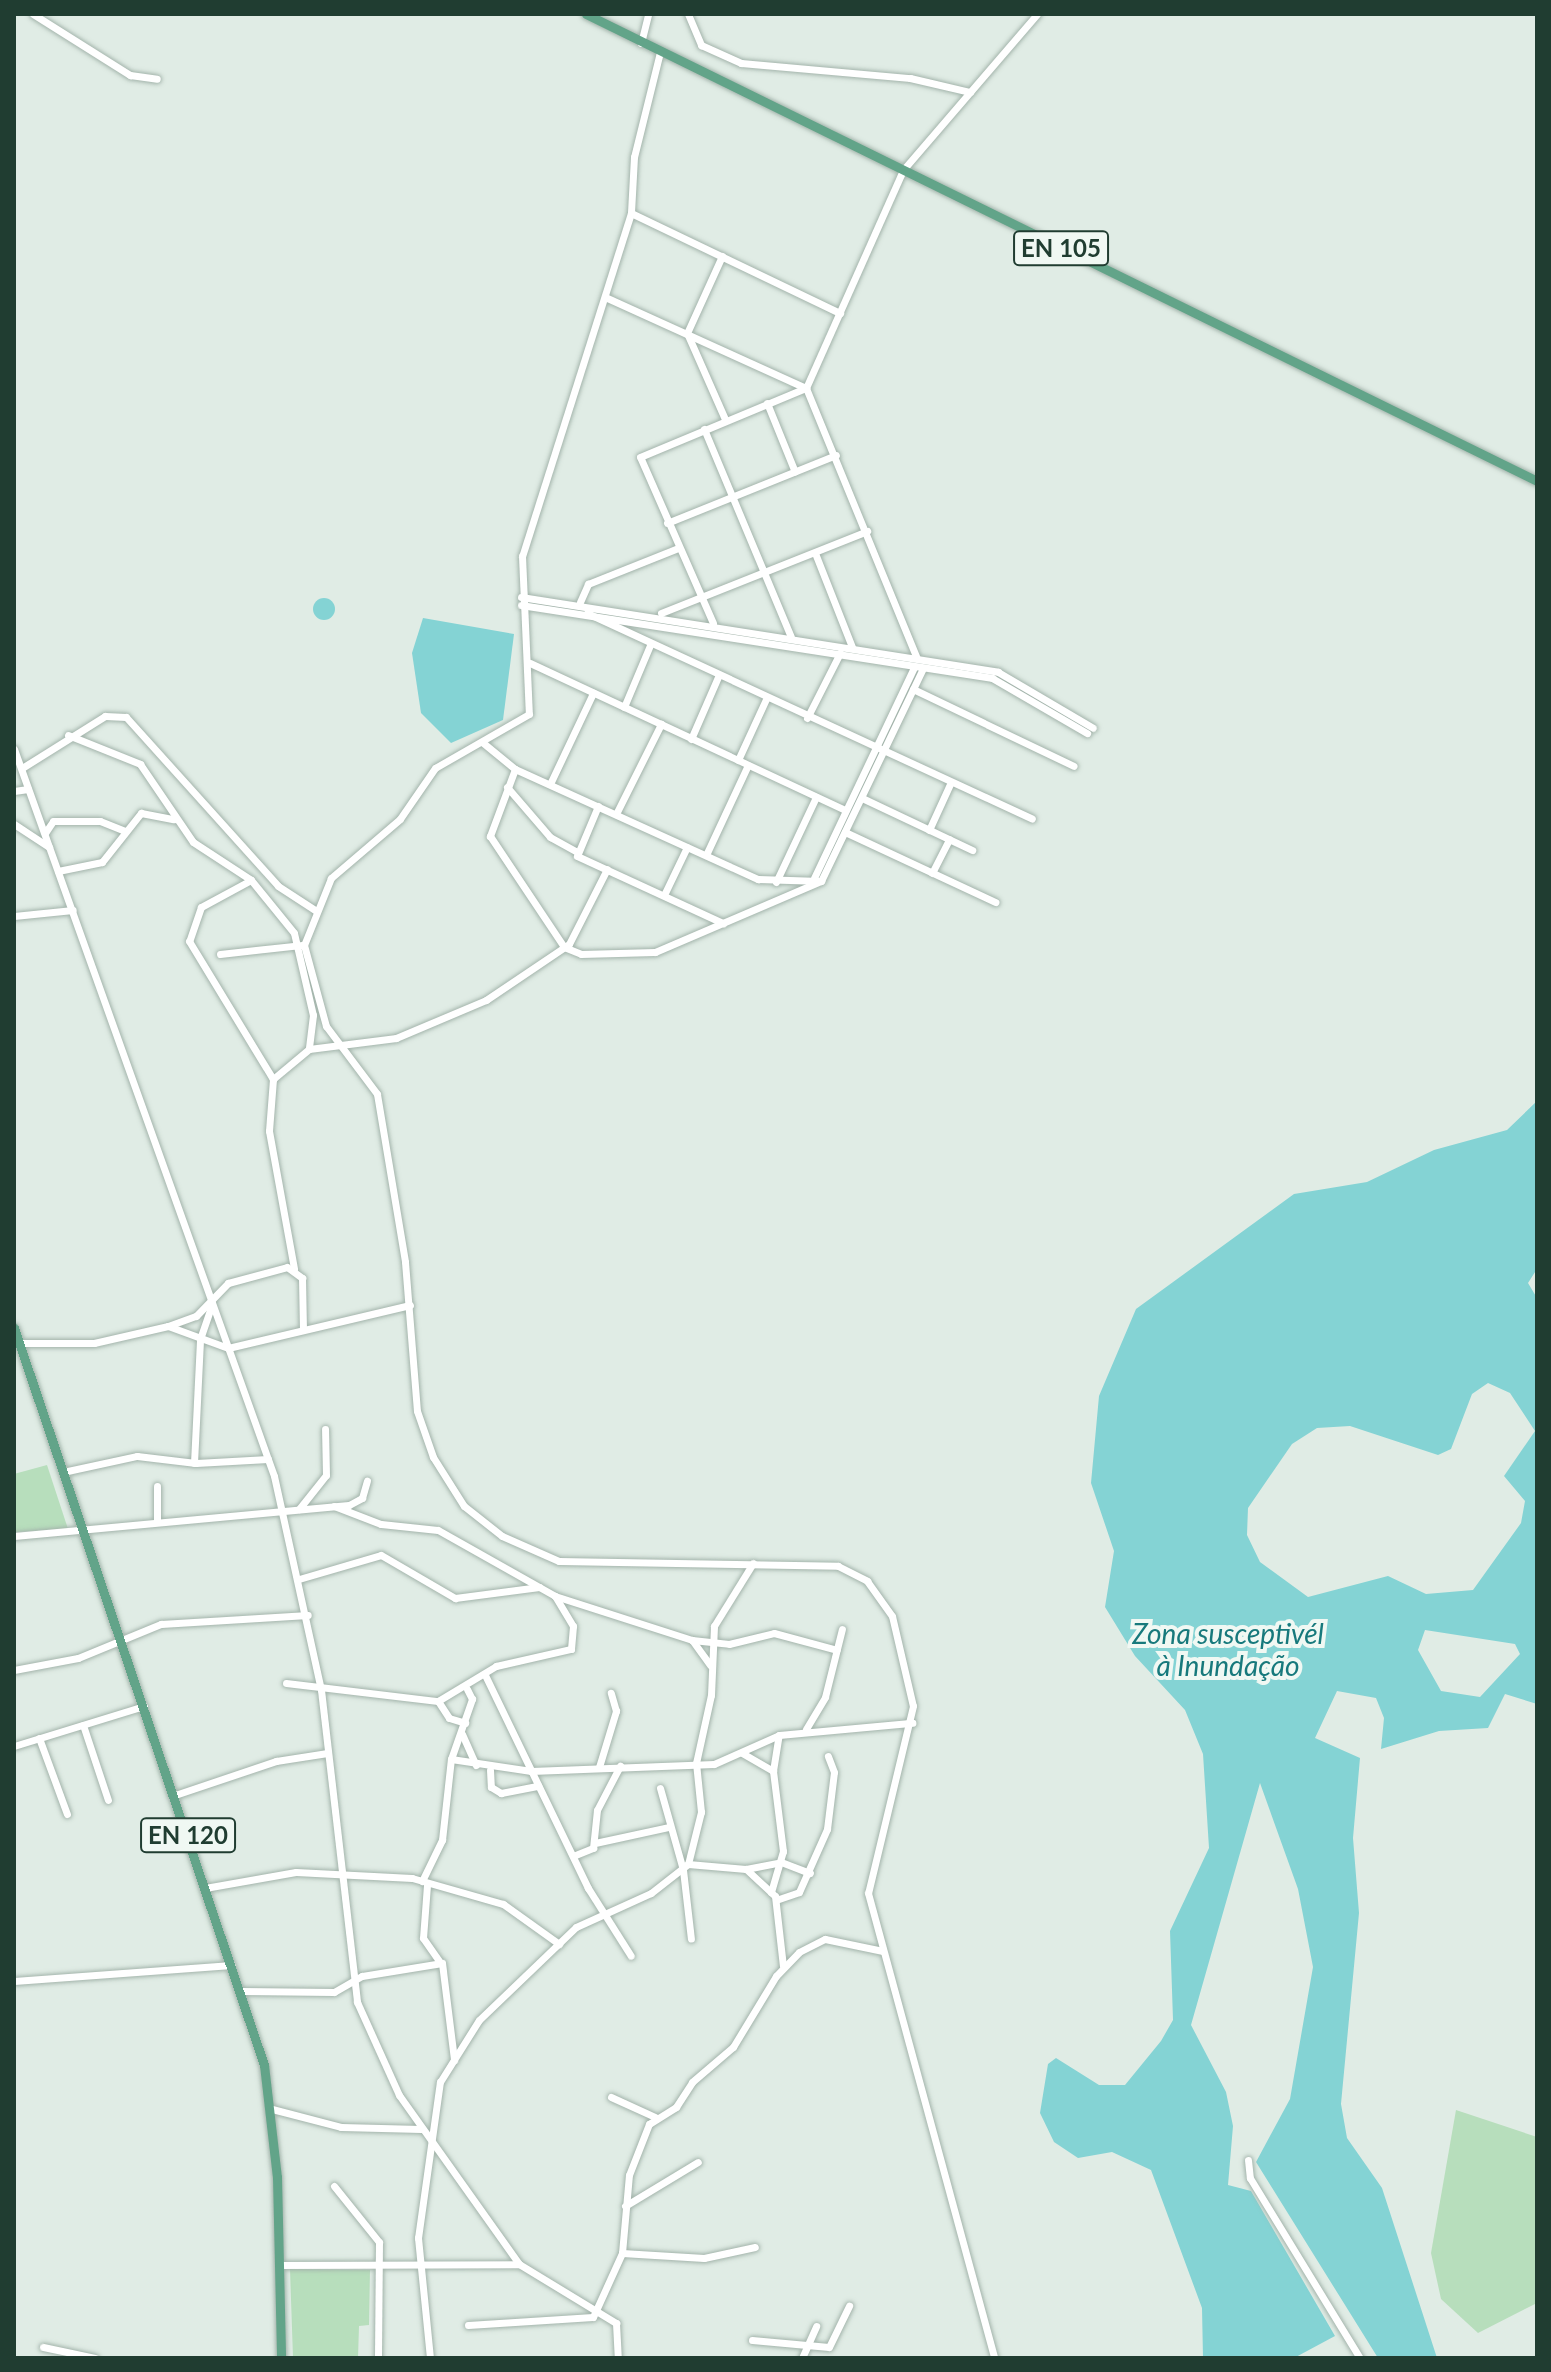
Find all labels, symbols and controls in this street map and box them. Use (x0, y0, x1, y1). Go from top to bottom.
road number: EN 105 (1013, 228, 1109, 268)
water label: Zona susceptivél à Inundação (1132, 1616, 1324, 1682)
road number: EN 120 (140, 1815, 236, 1855)

